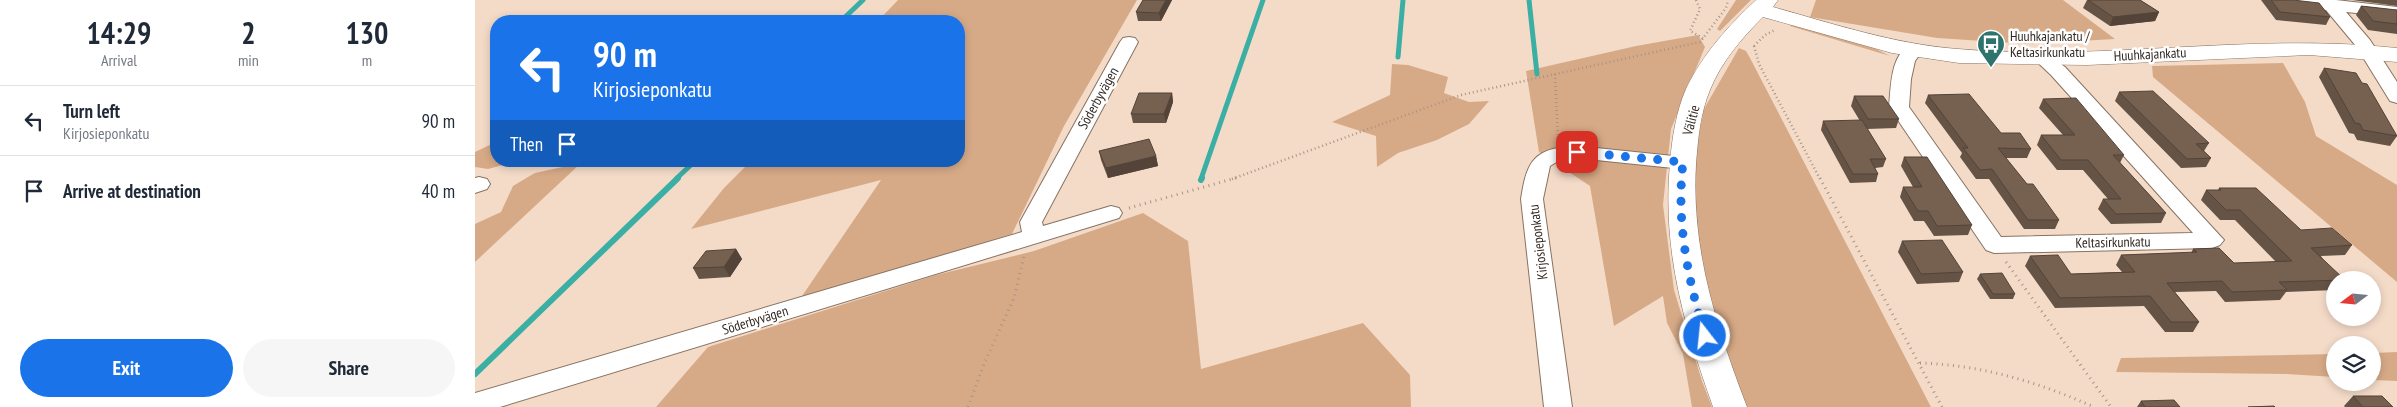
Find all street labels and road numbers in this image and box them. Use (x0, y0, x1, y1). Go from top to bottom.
street label: Huuhkajankatu (2113, 43, 2187, 65)
street label: Söderbyvägen (1074, 64, 1122, 132)
street label: Välitie (1678, 103, 1704, 138)
street label: Kirjosieponkatu (1524, 203, 1552, 281)
street label: Keltasirkunkatu (2075, 232, 2151, 252)
street label: Söderbyvägen (720, 301, 790, 339)

